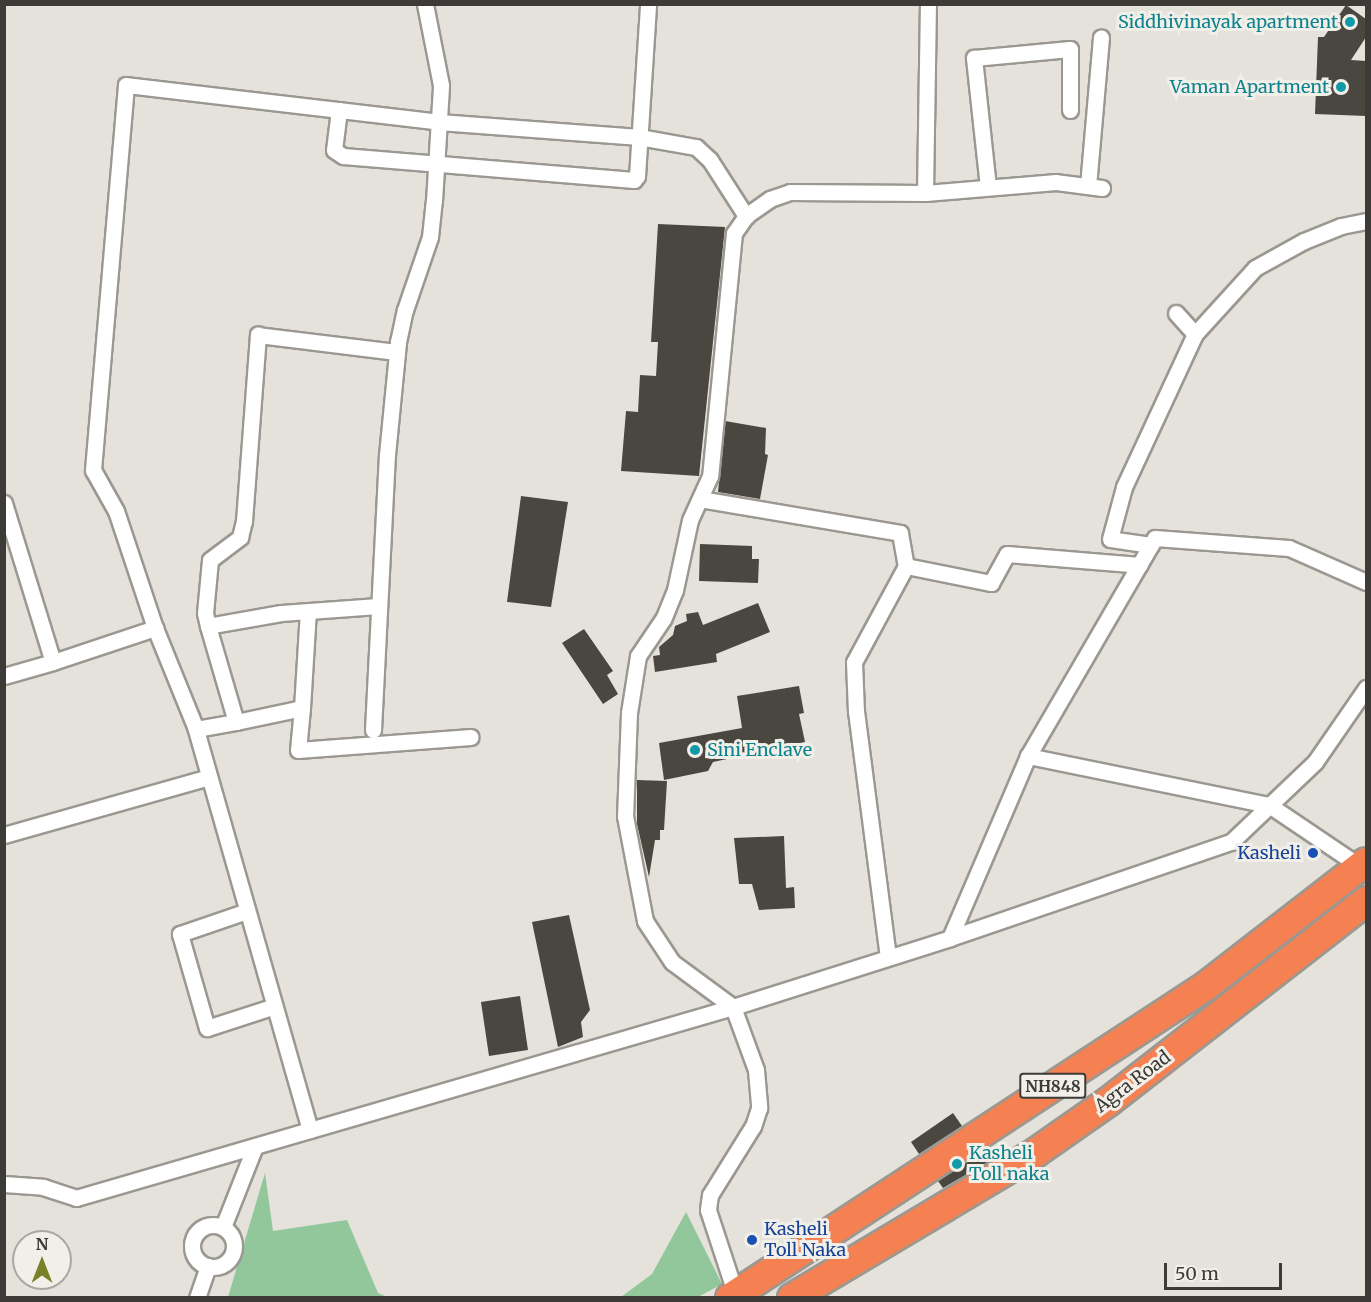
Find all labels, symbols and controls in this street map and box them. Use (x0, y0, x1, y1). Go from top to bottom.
place label: Siddhivinayak apartment (1118, 11, 1338, 33)
marker: Siddhivinayak apartment (1343, 15, 1357, 29)
place label: Vaman Apartment (1170, 76, 1329, 98)
marker: Vaman Apartment (1334, 80, 1348, 94)
place label: Sini Enclave (707, 739, 812, 761)
marker: Sini Enclave (688, 743, 702, 757)
place label: Kasheli (1237, 842, 1301, 864)
marker: Kasheli (1306, 846, 1320, 860)
street label: Agra Road (1091, 1047, 1175, 1117)
road number: NH848 (1018, 1073, 1088, 1099)
place label: Kasheli Toll naka (969, 1143, 1049, 1186)
marker: Kasheli Toll naka (950, 1157, 964, 1171)
place label: Kasheli Toll Naka (764, 1219, 846, 1262)
north arrow (12, 1230, 72, 1290)
marker: Kasheli Toll Naka (745, 1233, 759, 1247)
text: N (36, 1234, 48, 1254)
scale bar (1167, 1251, 1286, 1289)
text: 50 m (1175, 1262, 1219, 1285)

